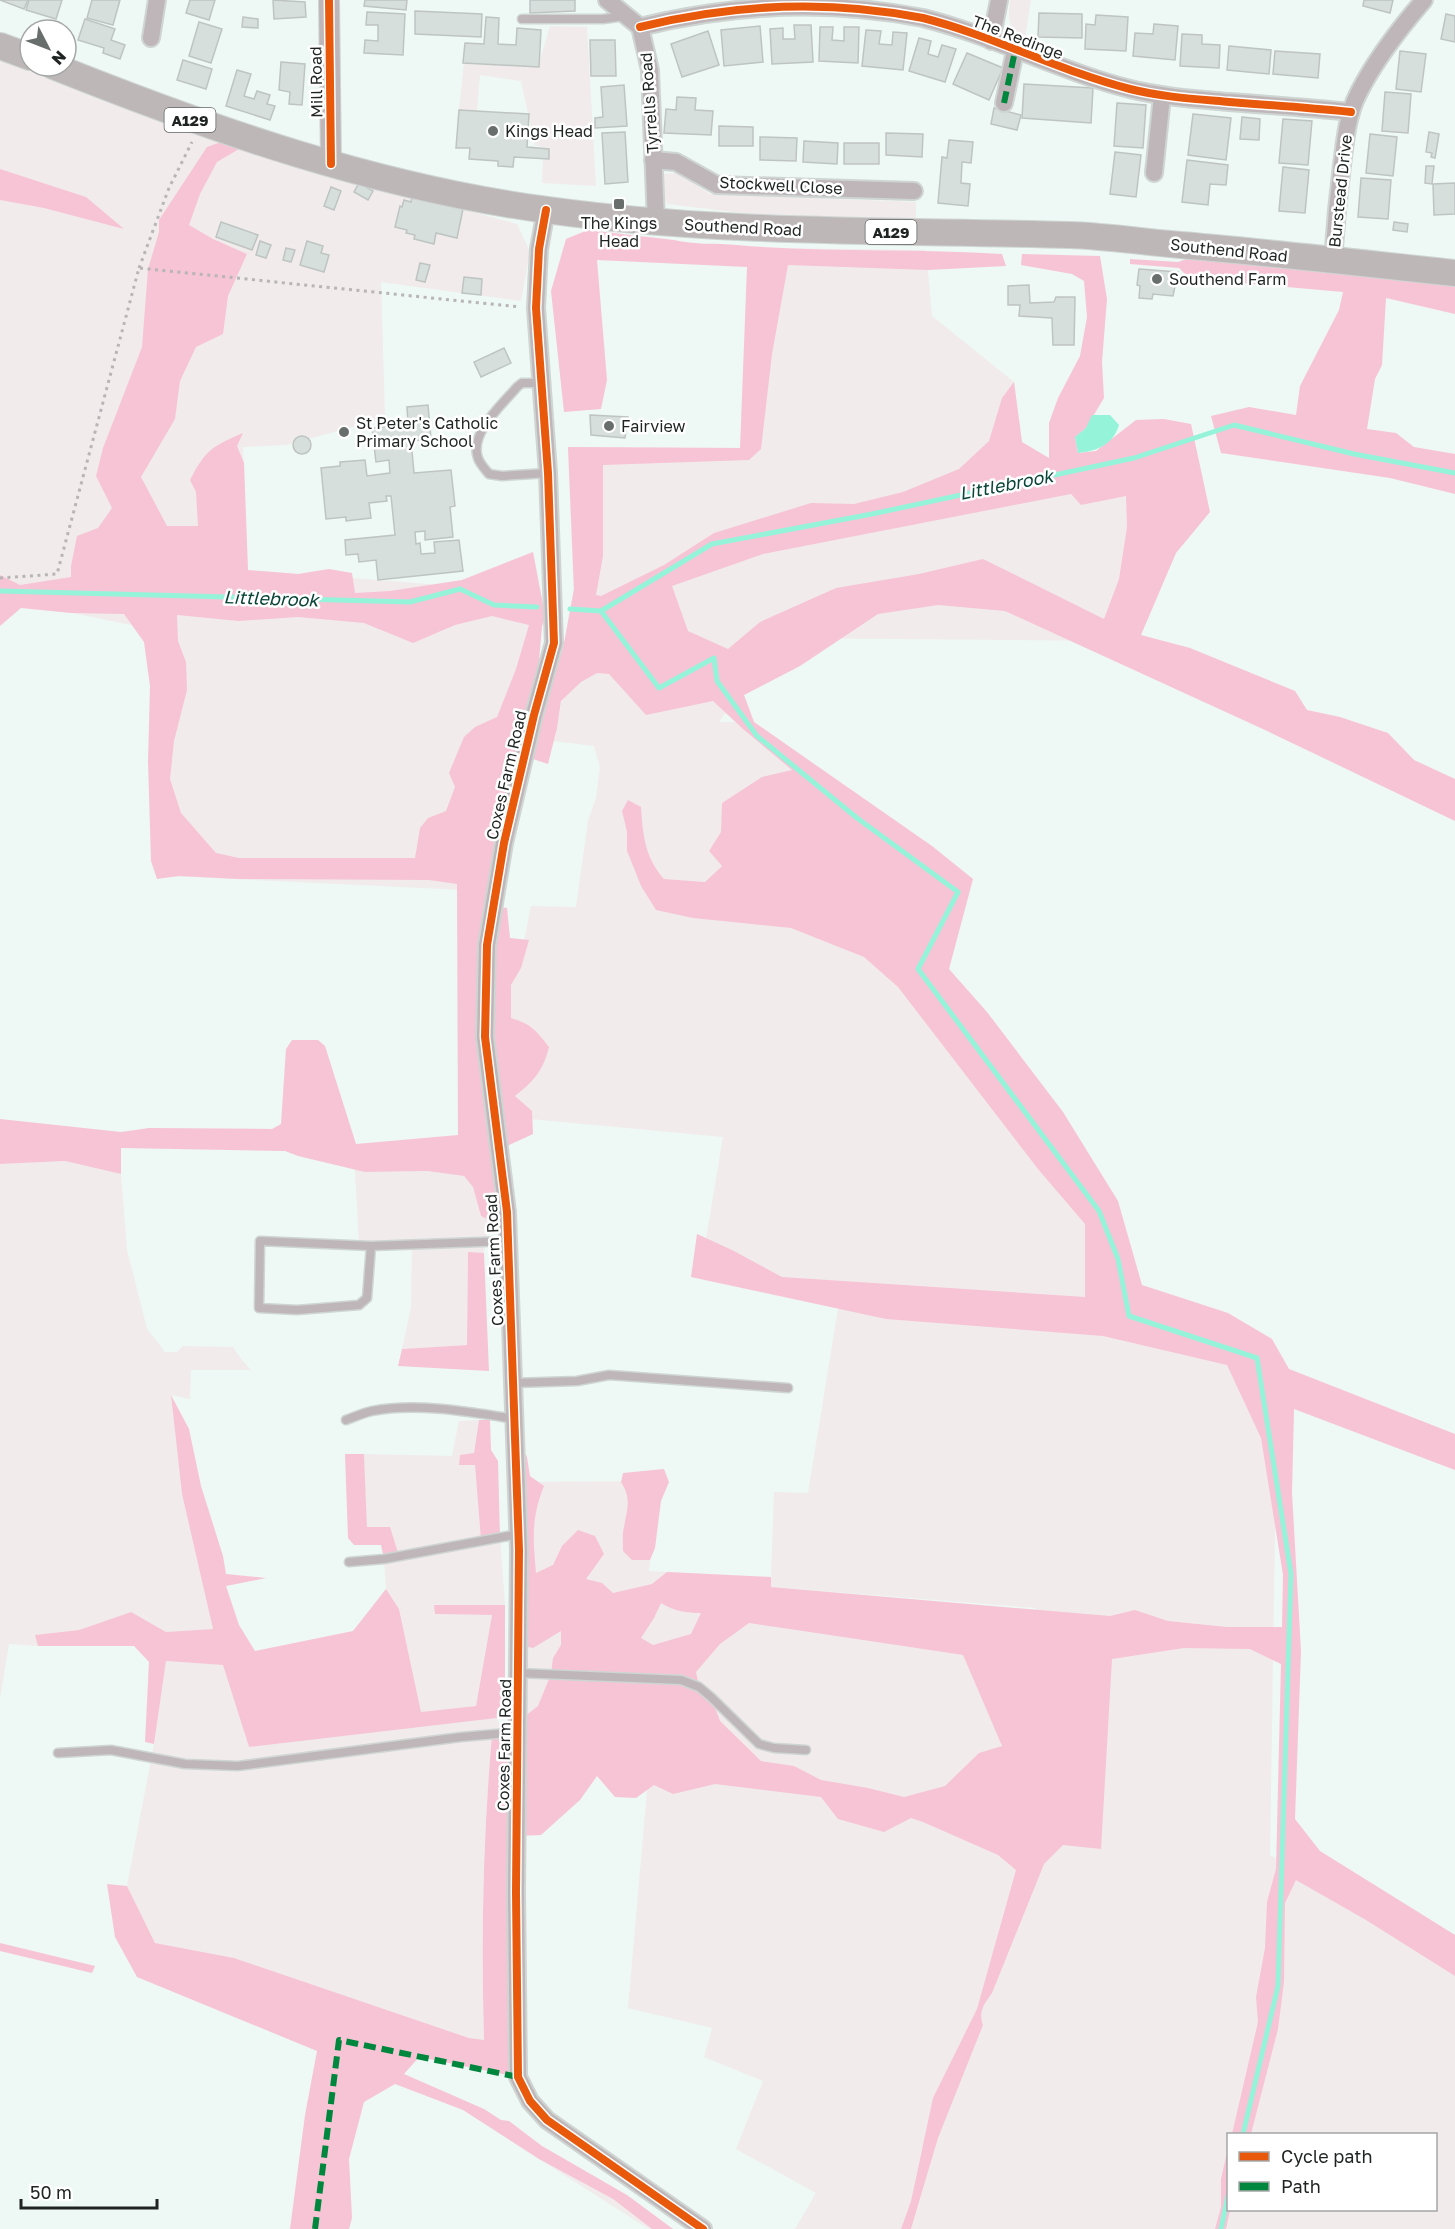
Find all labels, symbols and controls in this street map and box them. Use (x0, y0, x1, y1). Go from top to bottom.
street label: The Redinge (970, 10, 1066, 64)
north arrow (18, 18, 78, 78)
street label: Mill Road (305, 46, 327, 118)
text: N (48, 47, 71, 69)
street label: Tyrrells Road (635, 52, 663, 154)
road number: A129 (164, 108, 216, 132)
place label: Kings Head (505, 121, 593, 141)
marker: Kings Head (486, 124, 500, 138)
street label: Burstead Drive (1324, 134, 1356, 248)
street label: Stockwell Close (719, 172, 843, 198)
marker: The Kings Head (612, 197, 626, 211)
place label: The Kings Head (581, 213, 657, 251)
street label: Southend Road (684, 214, 802, 240)
road number: A129 (866, 220, 916, 244)
street label: Southend Road (1169, 234, 1289, 266)
place label: Southend Farm (1169, 269, 1286, 289)
marker: Southend Farm (1150, 272, 1164, 286)
place label: St Peter's Catholic Primary School (356, 413, 498, 451)
place label: Fairview (621, 416, 686, 436)
marker: Fairview (602, 419, 616, 433)
marker: St Peter's Catholic Primary School (337, 425, 351, 439)
water label: Littlebrook (957, 464, 1057, 504)
water label: Littlebrook (223, 585, 321, 611)
street label: Coxes Farm Road (481, 708, 531, 842)
street label: Coxes Farm Road (481, 1193, 507, 1327)
street label: Coxes Farm Road (493, 1679, 515, 1811)
legend (1227, 2133, 1437, 2211)
text: Cycle path (1281, 2145, 1373, 2167)
scale bar (21, 2172, 158, 2210)
text: Path (1281, 2175, 1321, 2197)
text: 50 m (30, 2181, 72, 2203)

